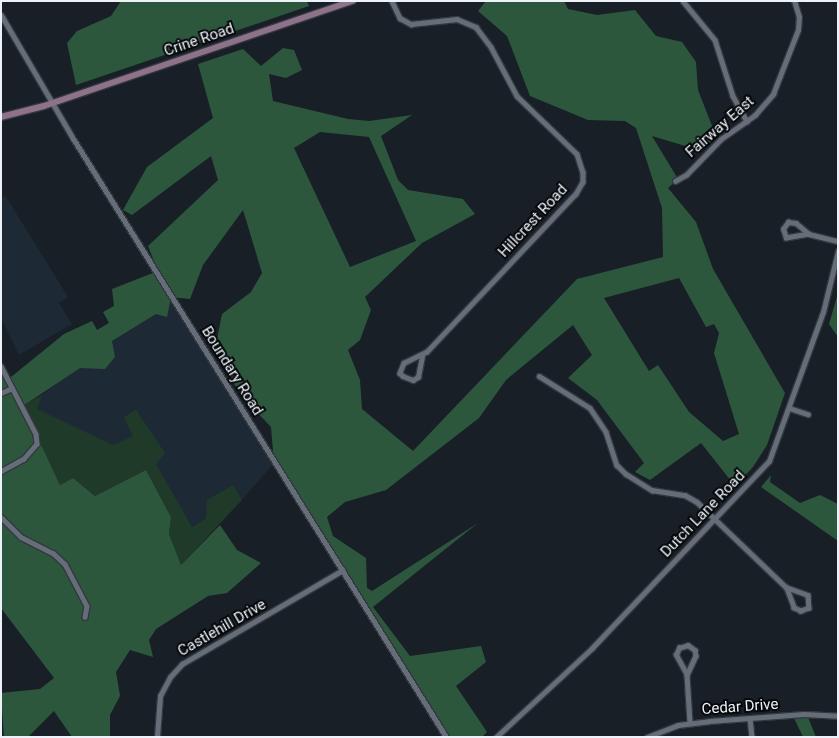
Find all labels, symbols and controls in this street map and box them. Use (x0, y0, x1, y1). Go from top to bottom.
street label: Crine Road (162, 20, 236, 60)
street label: Fairway East (682, 92, 758, 162)
street label: Hillcrest Road (495, 181, 571, 261)
street label: Boundary Road (197, 323, 267, 419)
street label: Dutch Lane Road (657, 467, 749, 561)
street label: Castlehill Drive (175, 596, 269, 660)
street label: Cedar Drive (701, 695, 779, 719)

